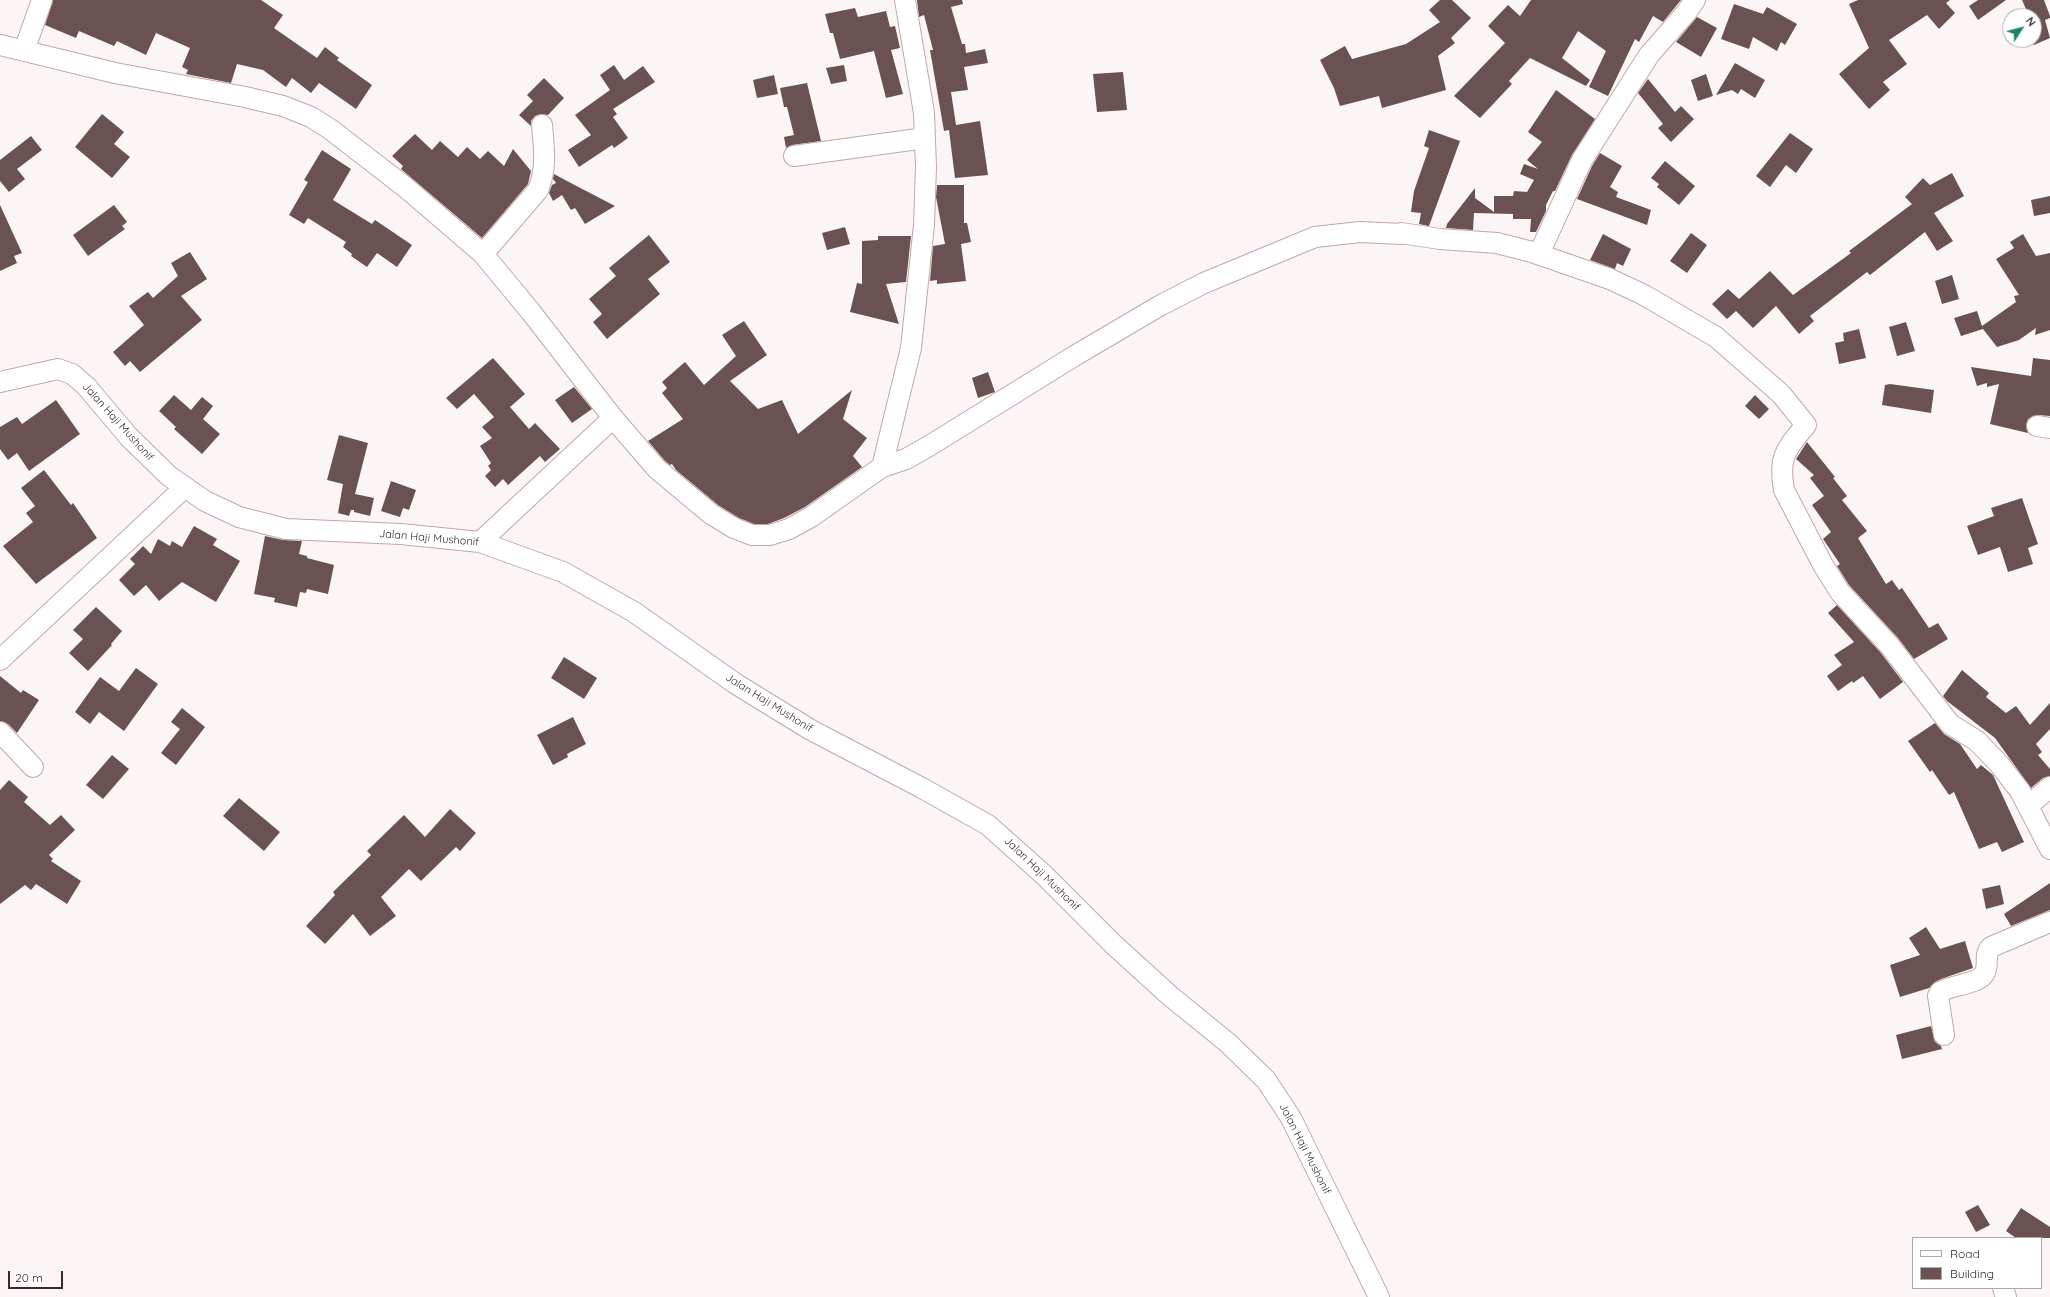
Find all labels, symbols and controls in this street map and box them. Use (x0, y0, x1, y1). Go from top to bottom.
north arrow (2002, 8, 2042, 48)
text: N (2023, 14, 2039, 29)
street label: Jalan Haji Mushonif (79, 380, 157, 464)
street label: Jalan Haji Mushonif (378, 527, 480, 549)
street label: Jalan Haji Mushonif (723, 671, 815, 735)
street label: Jalan Haji Mushonif (1001, 834, 1083, 914)
street label: Jalan Haji Mushonif (1276, 1101, 1334, 1197)
legend (1912, 1237, 2042, 1289)
text: Road (1950, 1246, 1980, 1261)
scale bar (10, 1263, 65, 1289)
text: Building (1950, 1266, 1994, 1281)
text: 20 m (15, 1270, 43, 1285)

